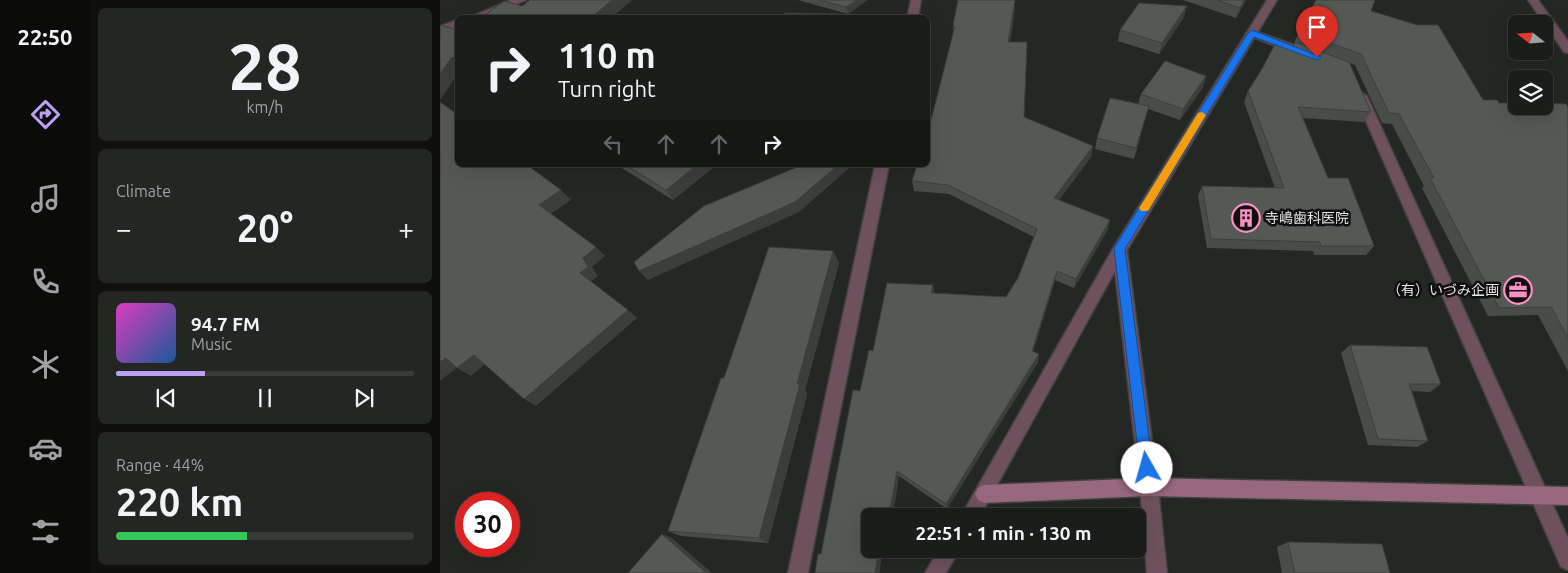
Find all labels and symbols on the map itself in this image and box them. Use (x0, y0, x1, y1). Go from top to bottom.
pin (1296, 6, 1338, 57)
north arrow (1508, 15, 1552, 60)
building icon: 寺嶋歯科医院 (1231, 203, 1261, 233)
place label: 寺嶋歯科医院 (1265, 210, 1349, 226)
office icon: （有）いづみ企画 (1503, 275, 1533, 305)
place label: （有）いづみ企画 (1387, 282, 1499, 298)
position arrow (1120, 441, 1172, 493)
speed limit sign: 30 (455, 492, 520, 557)

